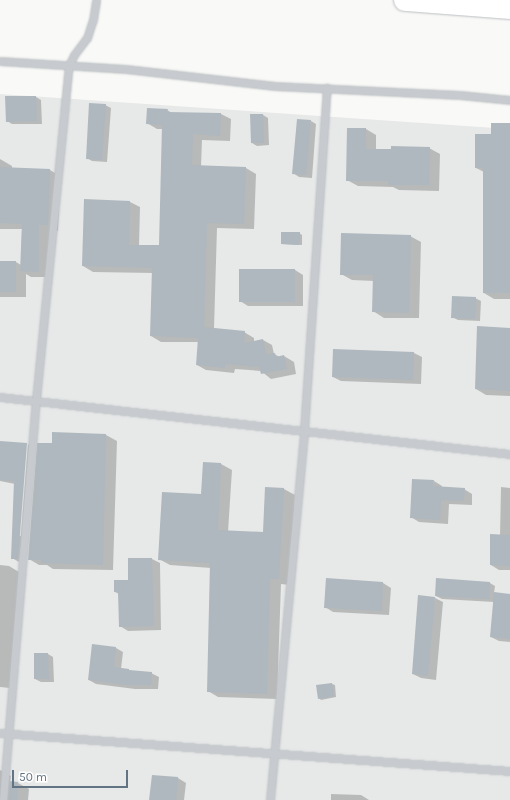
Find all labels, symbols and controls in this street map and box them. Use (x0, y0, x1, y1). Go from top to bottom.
scale bar (14, 762, 130, 788)
text: 50 m (19, 770, 47, 784)

